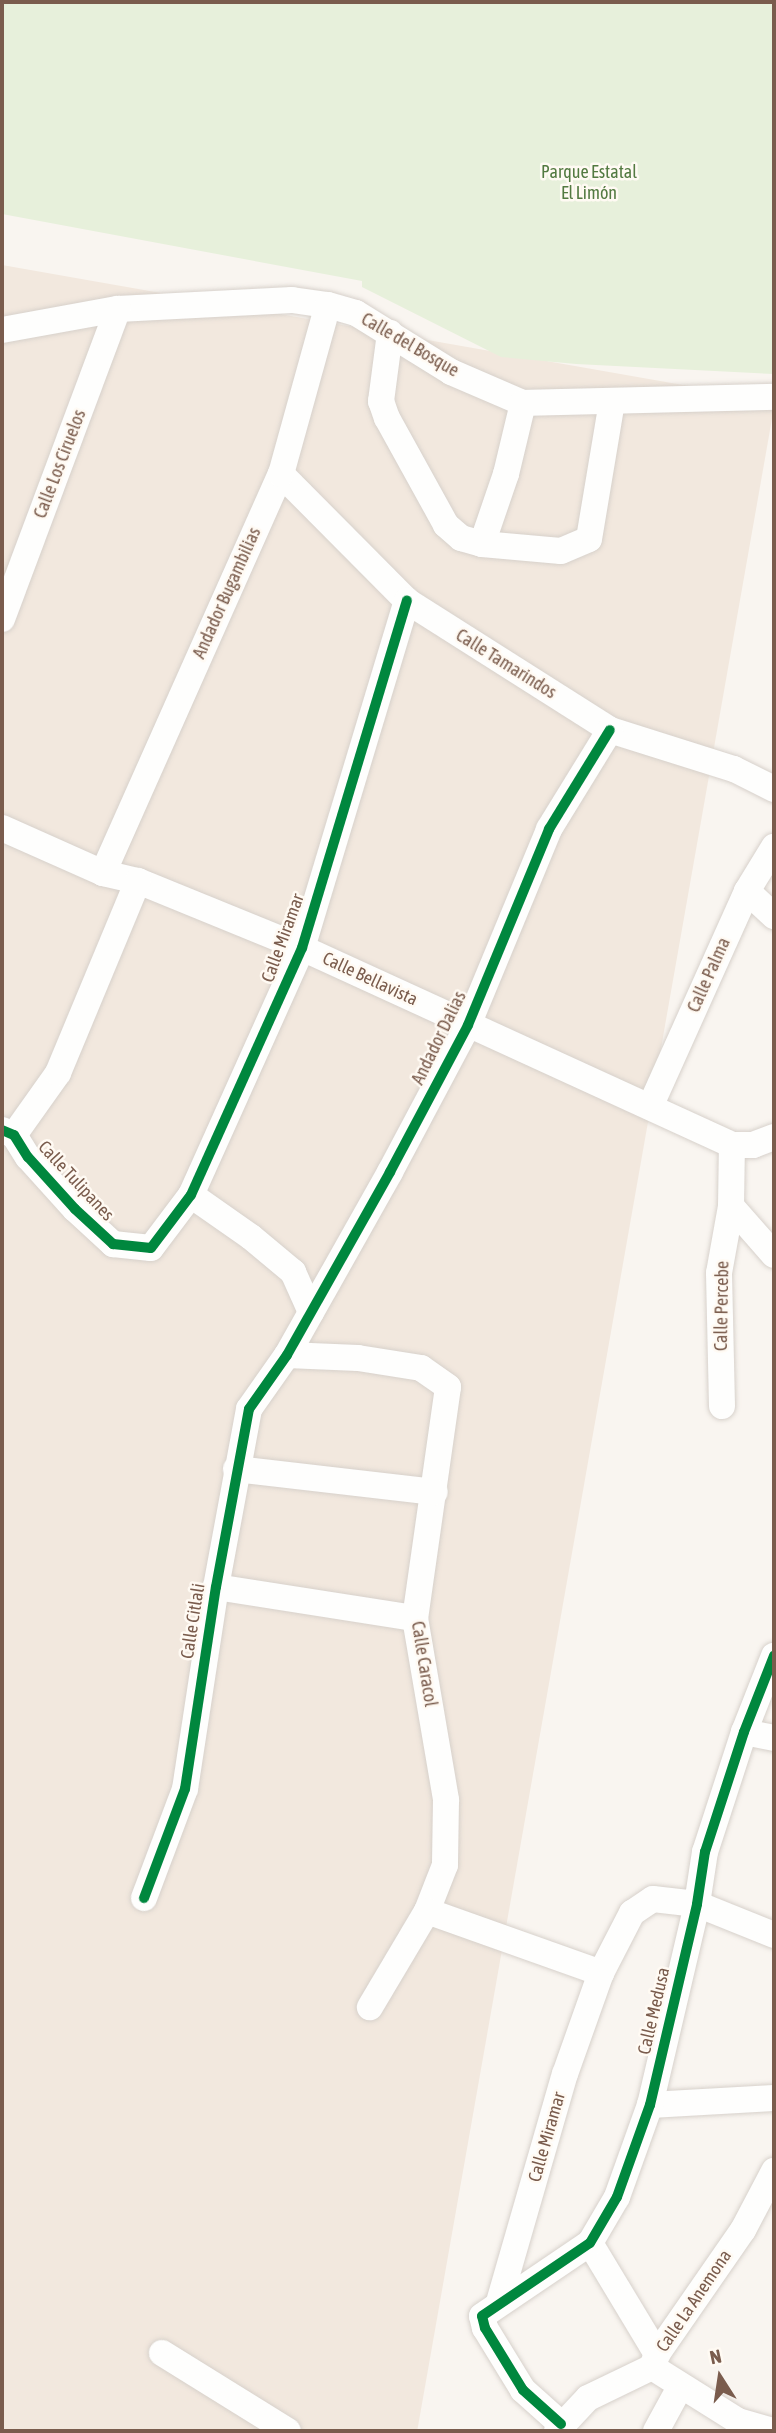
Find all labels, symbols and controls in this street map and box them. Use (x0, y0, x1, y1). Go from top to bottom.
park label: Parque Estatal El Limón (541, 162, 637, 204)
street label: Calle del Bosque (357, 308, 463, 382)
street label: Calle Los Ciruelos (29, 407, 91, 521)
street label: Andador Bugambilias (188, 524, 266, 662)
street label: Calle Tamarindos (452, 625, 560, 703)
street label: Calle Miramar (257, 891, 309, 985)
street label: Calle Palma (683, 934, 735, 1016)
street label: Calle Bellavista (319, 948, 421, 1010)
street label: Andador Dalias (407, 988, 471, 1088)
street label: Calle Tulipanes (34, 1137, 118, 1225)
street label: Calle Percebe (710, 1261, 734, 1351)
street label: Calle Citlali (176, 1582, 210, 1660)
street label: Calle Caracol (407, 1620, 441, 1708)
street label: Calle Medusa (634, 1965, 674, 2057)
street label: Calle Miramar (524, 2090, 570, 2184)
street label: Calle La Anemona (652, 2246, 736, 2356)
north arrow (685, 2342, 755, 2412)
text: N (708, 2345, 723, 2368)

